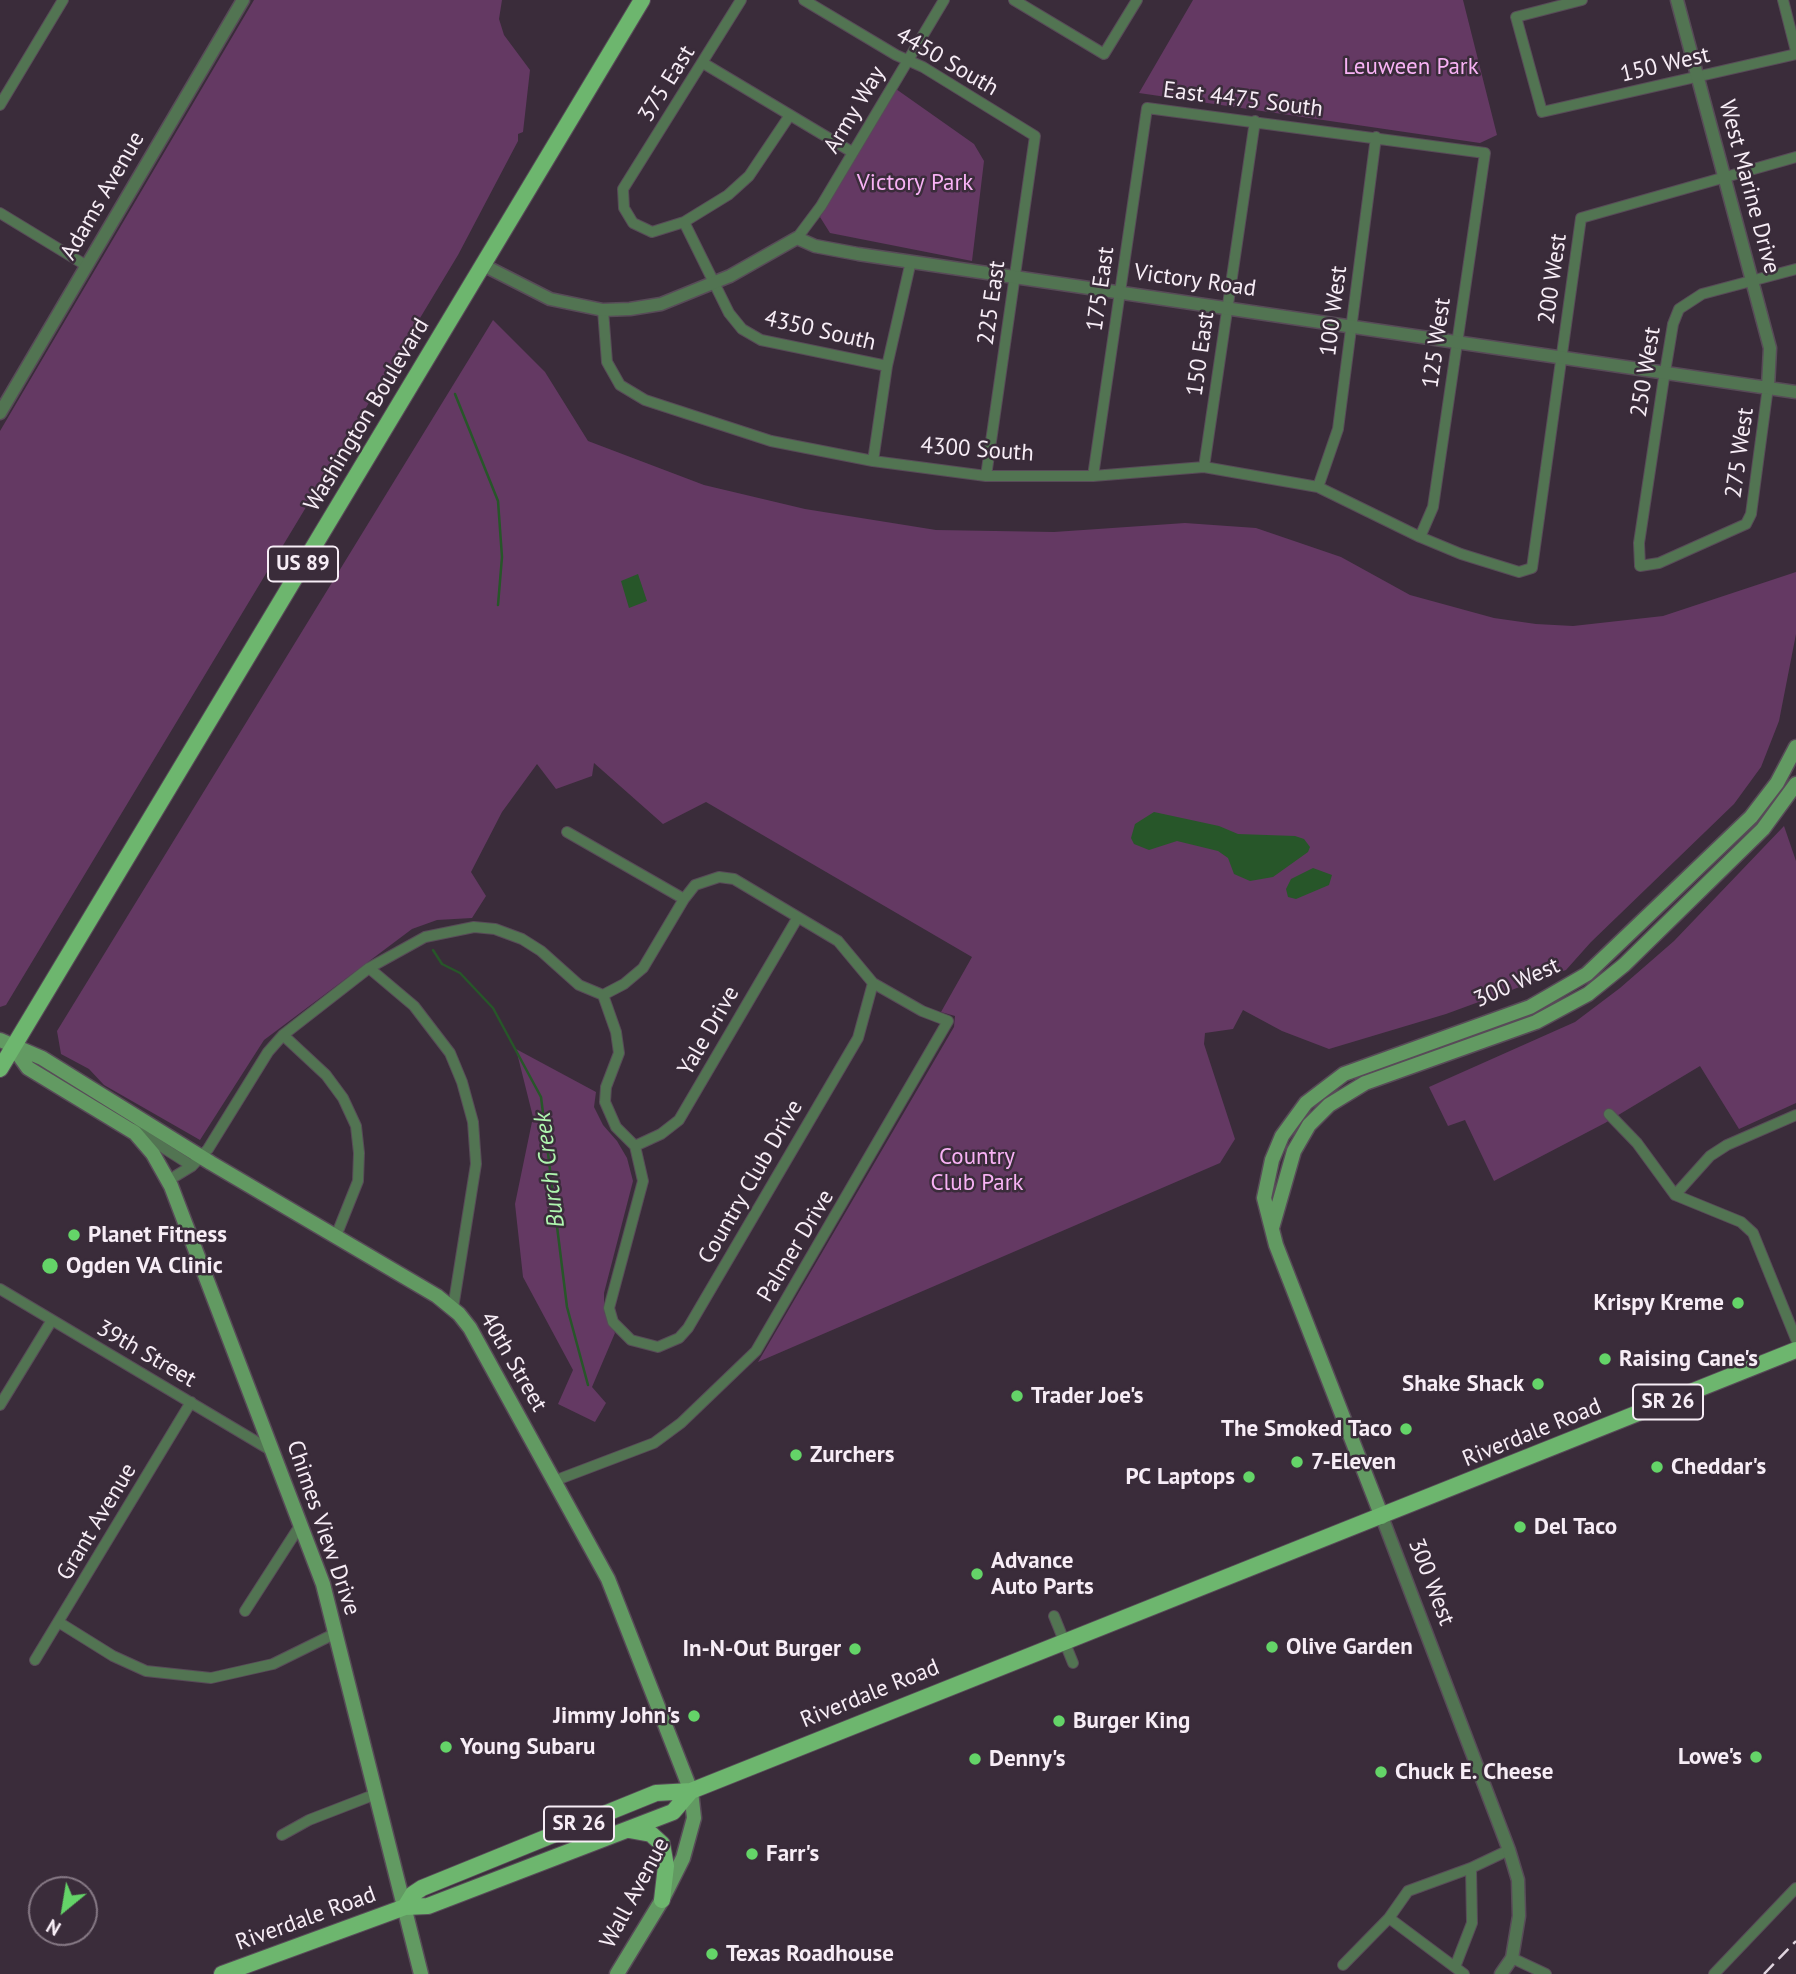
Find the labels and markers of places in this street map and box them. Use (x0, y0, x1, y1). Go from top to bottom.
place label: Planet Fitness (88, 1221, 227, 1249)
marker: Planet Fitness (66, 1227, 82, 1243)
place label: Ogden VA Clinic (66, 1252, 223, 1280)
marker: Ogden VA Clinic (40, 1256, 60, 1276)
place label: Krispy Kreme (1594, 1289, 1724, 1317)
marker: Krispy Kreme (1730, 1295, 1746, 1311)
place label: Raising Cane's (1619, 1345, 1758, 1373)
marker: Raising Cane's (1597, 1351, 1613, 1367)
place label: Shake Shack (1402, 1370, 1524, 1398)
marker: Shake Shack (1530, 1376, 1546, 1392)
place label: Trader Joe's (1031, 1382, 1144, 1410)
marker: Trader Joe's (1009, 1388, 1025, 1404)
place label: The Smoked Taco (1221, 1415, 1392, 1443)
marker: The Smoked Taco (1398, 1421, 1414, 1437)
place label: Zurchers (810, 1441, 895, 1469)
marker: Zurchers (788, 1447, 804, 1463)
place label: 7-Eleven (1311, 1448, 1396, 1476)
place label: Cheddar's (1671, 1453, 1766, 1481)
marker: 7-Eleven (1289, 1454, 1305, 1470)
marker: Cheddar's (1649, 1459, 1665, 1475)
place label: PC Laptops (1125, 1463, 1235, 1491)
marker: PC Laptops (1241, 1469, 1257, 1485)
place label: Del Taco (1534, 1513, 1617, 1541)
marker: Del Taco (1512, 1519, 1528, 1535)
place label: Advance Auto Parts (991, 1547, 1094, 1601)
marker: Advance Auto Parts (969, 1566, 985, 1582)
place label: Olive Garden (1286, 1633, 1413, 1661)
place label: In-N-Out Burger (682, 1635, 841, 1663)
marker: Olive Garden (1264, 1639, 1280, 1655)
marker: In-N-Out Burger (847, 1641, 863, 1657)
place label: Jimmy John's (553, 1702, 680, 1730)
place label: Burger King (1073, 1707, 1190, 1735)
marker: Jimmy John's (686, 1708, 702, 1724)
marker: Burger King (1051, 1713, 1067, 1729)
place label: Young Subaru (460, 1733, 595, 1761)
marker: Young Subaru (438, 1739, 454, 1755)
place label: Lowe's (1678, 1743, 1742, 1771)
place label: Denny's (989, 1745, 1065, 1773)
marker: Lowe's (1748, 1749, 1764, 1765)
marker: Denny's (967, 1751, 983, 1767)
place label: Chuck E. Cheese (1395, 1758, 1553, 1786)
marker: Chuck E. Cheese (1373, 1764, 1389, 1780)
place label: Farr's (766, 1840, 819, 1868)
marker: Farr's (744, 1846, 760, 1862)
place label: Texas Roadhouse (726, 1940, 894, 1968)
marker: Texas Roadhouse (704, 1946, 720, 1962)

